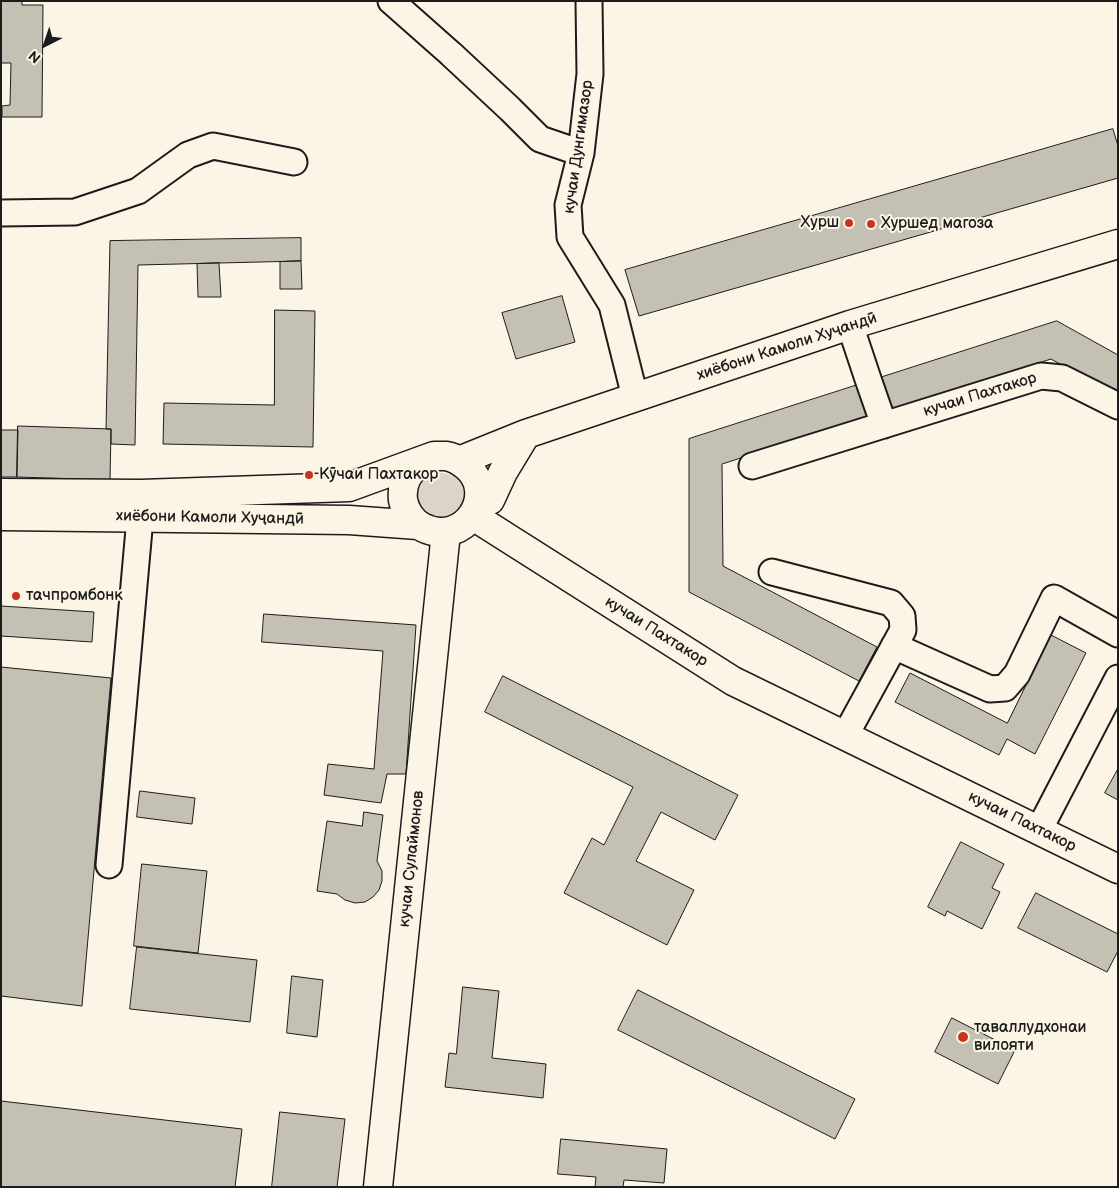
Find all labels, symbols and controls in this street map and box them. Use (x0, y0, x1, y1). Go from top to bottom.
north arrow (20, 20, 70, 70)
text: N (25, 47, 44, 67)
street label: кучаи Дунгимазор (560, 79, 598, 215)
place label: Хурш (801, 213, 839, 233)
place label: Хуршед магоза (881, 214, 994, 234)
marker: Хурш (843, 217, 855, 229)
marker: Хуршед магоза (865, 218, 877, 230)
street label: хиёбони Камоли Хуҷандӣ (695, 309, 879, 385)
street label: кучаи Пахтакор (921, 369, 1039, 421)
place label: Кӯчаи Пахтакор (319, 465, 438, 485)
marker: Кӯчаи Пахтакор (303, 469, 315, 481)
street label: хиёбони Камоли Хуҷандӣ (116, 507, 304, 529)
place label: тачпромбонк (26, 586, 123, 606)
marker: тачпромбонк (10, 590, 22, 602)
street label: кучаи Пахтакор (601, 593, 711, 671)
street label: кучаи Пахтакор (965, 788, 1079, 856)
street label: кучаи Сулаймонов (395, 790, 429, 928)
place label: таваллудхонаи вилояти (974, 1018, 1087, 1056)
marker: таваллудхонаи вилояти (956, 1030, 970, 1044)

